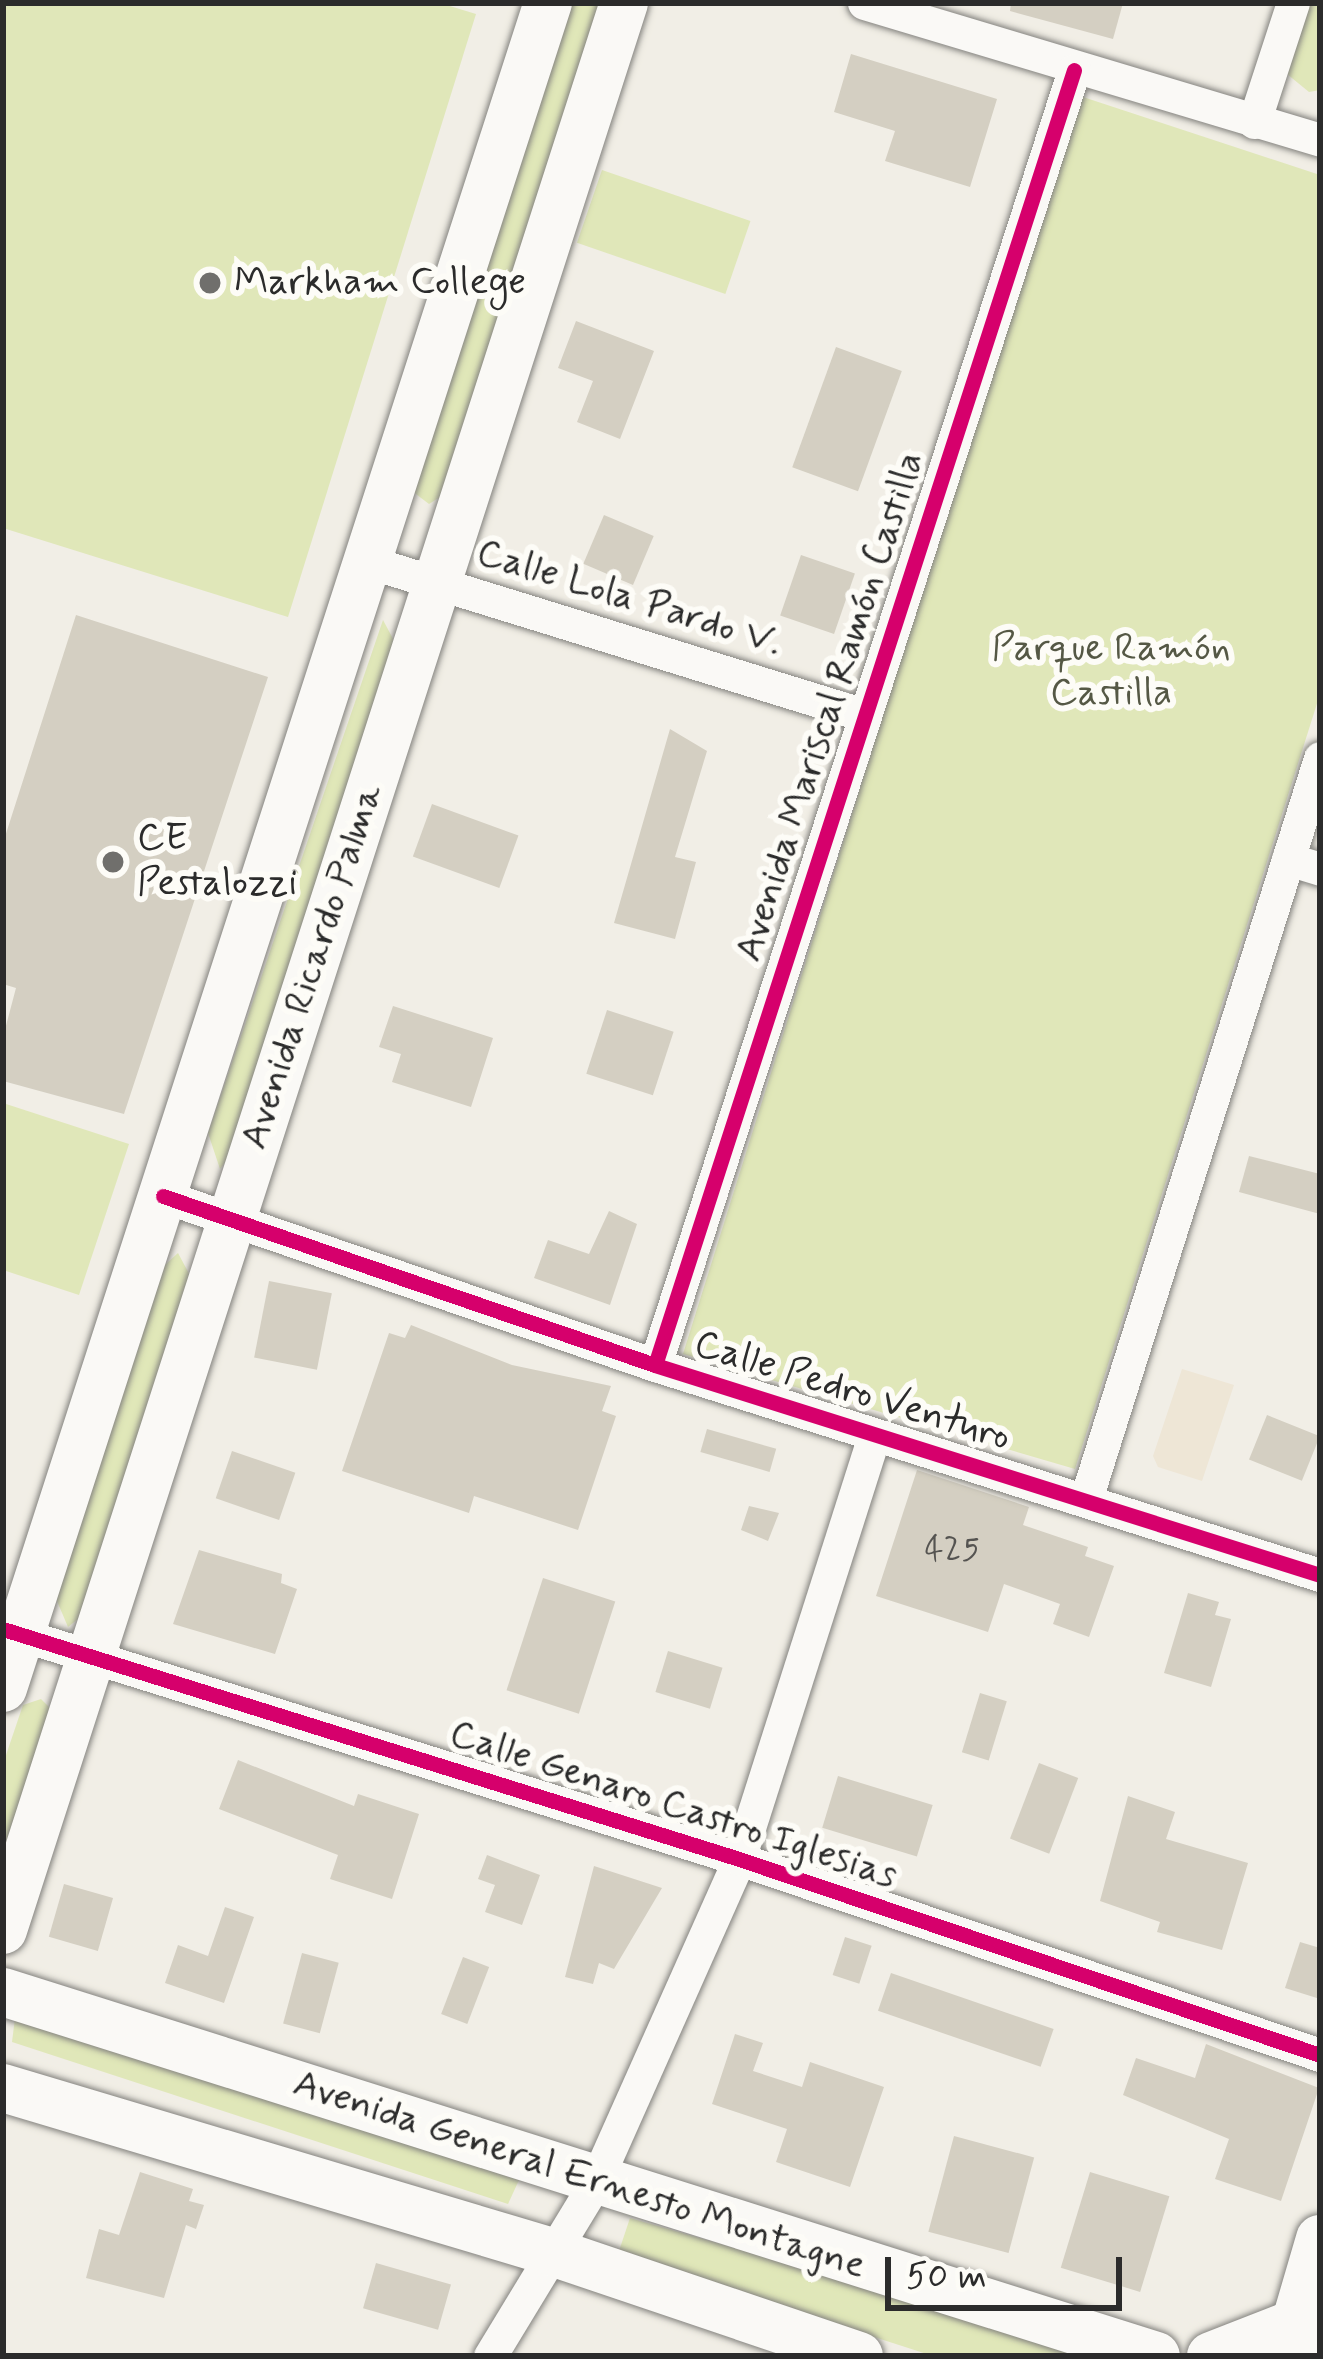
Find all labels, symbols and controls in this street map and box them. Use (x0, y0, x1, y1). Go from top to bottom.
place label: Markham College (234, 260, 526, 306)
marker: Markham College (197, 270, 223, 296)
street label: Avenida Mariscal Ramón Castilla (725, 441, 937, 973)
street label: Calle Lola Pardo V. (473, 531, 785, 667)
park label: Parque Ramón Castilla (991, 627, 1231, 718)
street label: Avenida Ricardo Palma (231, 777, 395, 1157)
place label: CE Pestalozzi (137, 817, 297, 908)
marker: CE Pestalozzi (100, 849, 126, 875)
street label: Calle Pedro Venturo (689, 1322, 1015, 1462)
house number: 425 (925, 1531, 979, 1571)
street label: Calle Genaro Castro Iglesias (444, 1712, 902, 1900)
street label: Avenida General Ernesto Montagne (294, 2064, 864, 2288)
scale bar (891, 2233, 1128, 2307)
text: 50 m (906, 2254, 987, 2301)

